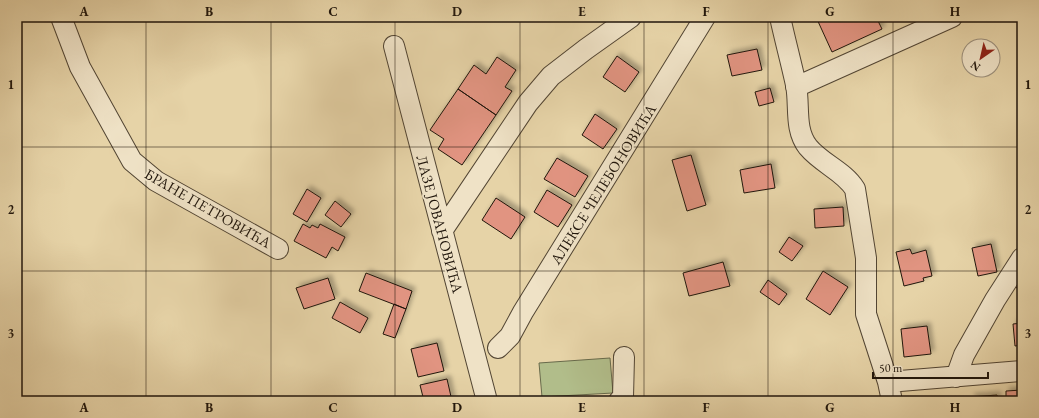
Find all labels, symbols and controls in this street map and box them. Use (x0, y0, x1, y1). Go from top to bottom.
text: A (78, 3, 89, 20)
text: B (205, 3, 213, 20)
text: C (328, 3, 338, 20)
text: D (452, 3, 462, 20)
text: E (578, 3, 586, 20)
text: F (702, 3, 710, 20)
text: G (825, 3, 835, 20)
text: H (950, 3, 961, 20)
north arrow (961, 38, 1001, 78)
text: N (968, 58, 983, 75)
text: 1 (8, 76, 15, 93)
text: 1 (1025, 76, 1032, 93)
street label: АЛЕКСЕ ЧЕЛЕБОНОВИЋА (545, 100, 660, 268)
street label: ЛАЗЕ ЈОВАНОВИЋА (412, 153, 468, 296)
street label: БРАНЕ ПЕТРОВИЋА (141, 164, 275, 252)
text: 2 (8, 201, 15, 218)
text: 2 (1025, 201, 1032, 218)
text: 3 (8, 325, 15, 342)
text: 3 (1025, 325, 1032, 342)
scale bar (873, 354, 988, 380)
text: 50 m (879, 360, 903, 376)
text: A (78, 399, 89, 416)
text: B (205, 399, 213, 416)
text: C (328, 399, 338, 416)
text: D (452, 399, 462, 416)
text: E (578, 399, 586, 416)
text: F (702, 399, 710, 416)
text: G (825, 399, 835, 416)
text: H (950, 399, 961, 416)

